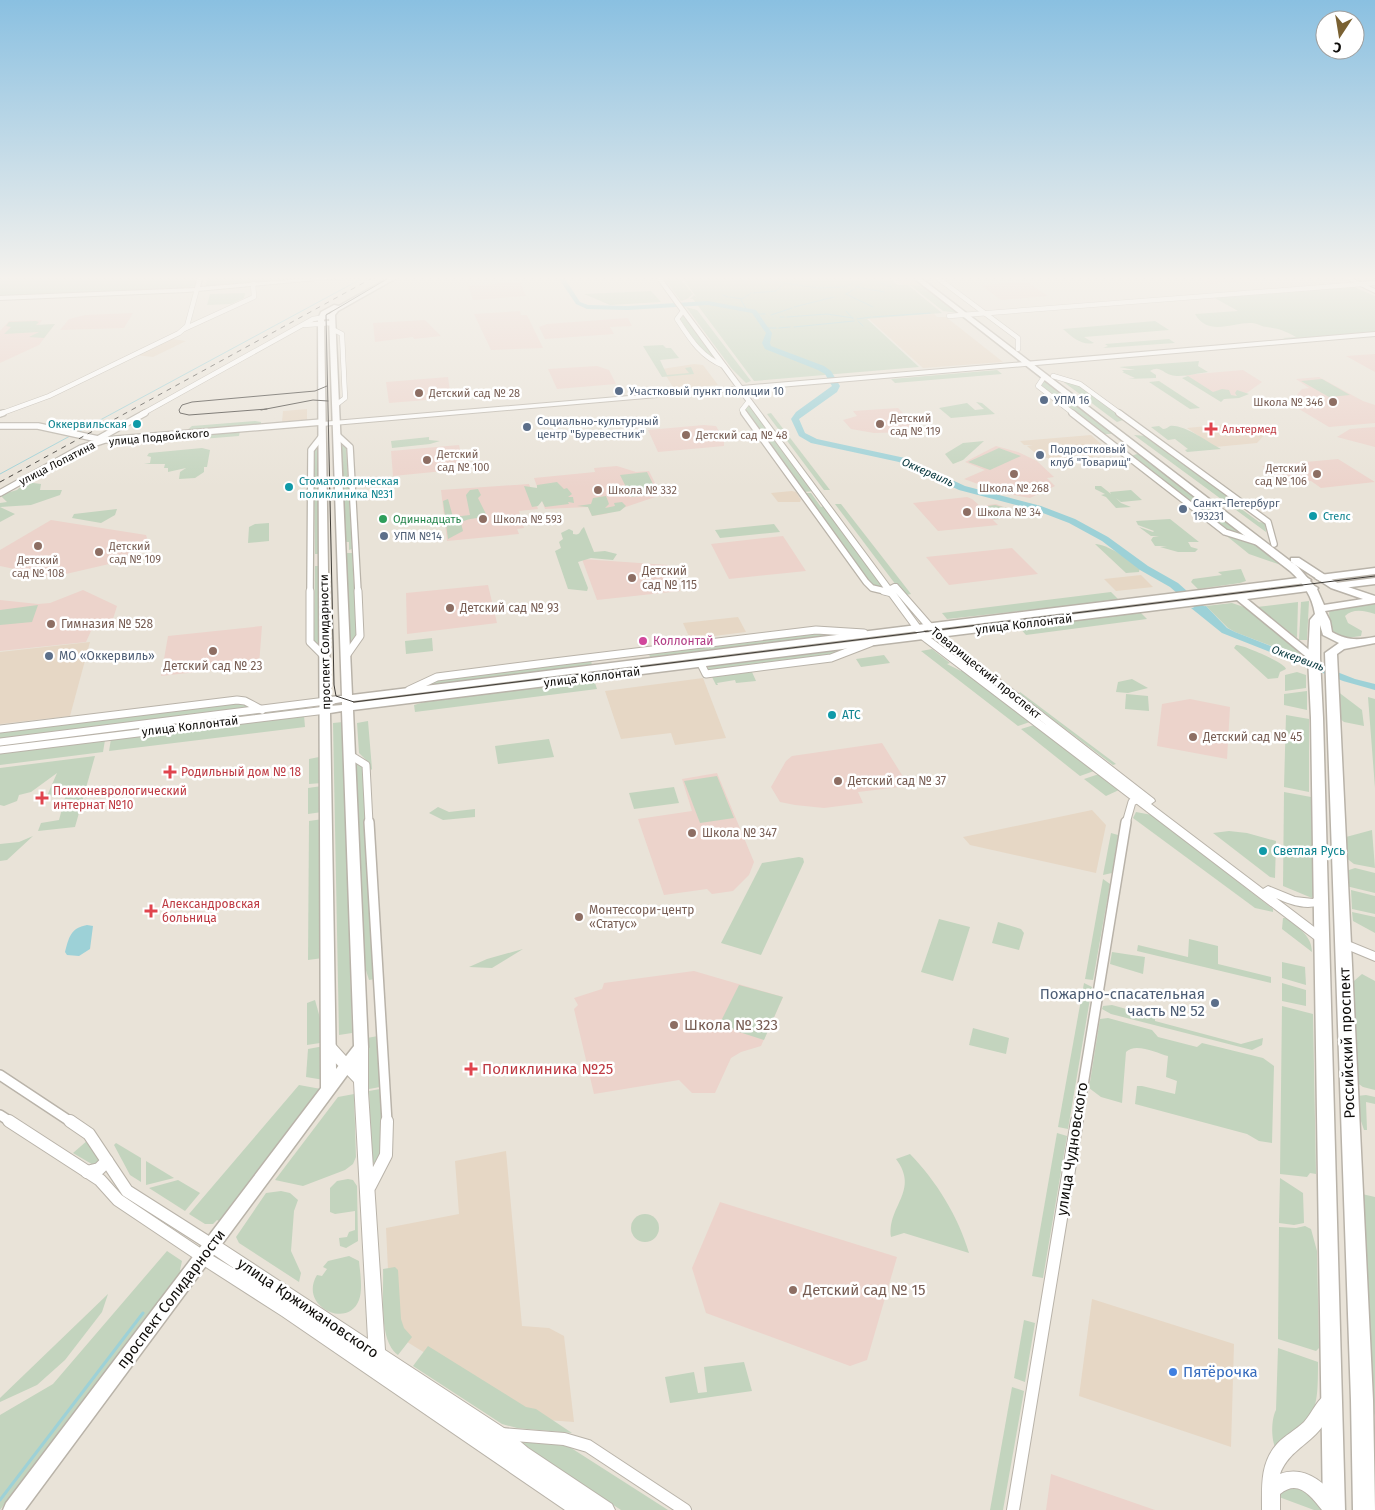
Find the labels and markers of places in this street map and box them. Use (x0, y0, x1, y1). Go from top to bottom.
marker: Участковый пункт полиции 10 (613, 385, 625, 397)
place label: Участковый пункт полиции 10 (629, 385, 784, 398)
marker: Детский сад № 28 (413, 387, 425, 399)
place label: Детский сад № 28 (428, 387, 520, 400)
marker: УПМ 16 (1038, 394, 1050, 406)
place label: УПМ 16 (1054, 394, 1090, 407)
place label: Школа № 346 (1253, 396, 1323, 409)
marker: Школа № 346 (1327, 396, 1339, 408)
place label: Детский сад № 119 (889, 412, 941, 438)
place label: Социально-культурный центр "Буревестник" (537, 415, 659, 441)
place label: Оккервильская (48, 418, 127, 431)
marker: Оккервильская (131, 418, 143, 430)
marker: Детский сад № 119 (874, 418, 886, 430)
marker: Социально-культурный центр "Буревестник" (521, 421, 533, 433)
marker: Альтермед (1204, 422, 1218, 436)
place label: Альтермед (1222, 423, 1277, 436)
marker: Детский сад № 48 (680, 429, 692, 441)
place label: Детский сад № 48 (695, 429, 788, 442)
place label: Подростковый клуб "Товарищ" (1050, 443, 1131, 469)
place label: Детский сад № 100 (436, 448, 489, 474)
marker: Подростковый клуб "Товарищ" (1034, 449, 1046, 461)
marker: Детский сад № 100 (421, 454, 433, 466)
place label: Детский сад № 106 (1255, 462, 1307, 488)
marker: Школа № 268 (1008, 468, 1020, 480)
marker: Детский сад № 106 (1311, 468, 1323, 480)
place label: Стоматологическая поликлиника №31 (299, 475, 399, 501)
marker: Стоматологическая поликлиника №31 (283, 481, 295, 493)
place label: Школа № 268 (979, 482, 1049, 495)
marker: Школа № 332 (592, 484, 604, 496)
place label: Школа № 332 (608, 484, 677, 497)
place label: Санкт-Петербург 193231 (1193, 497, 1280, 523)
marker: Санкт-Петербург 193231 (1177, 503, 1189, 515)
marker: Школа № 34 (961, 506, 973, 518)
place label: Школа № 34 (977, 506, 1041, 519)
marker: Стелс (1307, 510, 1319, 522)
place label: Стелс (1323, 510, 1351, 523)
marker: Одиннадцать (377, 513, 389, 525)
place label: Одиннадцать (393, 513, 462, 526)
marker: Школа № 593 (477, 513, 489, 525)
place label: Школа № 593 (493, 513, 562, 526)
marker: УПМ №14 (378, 530, 390, 542)
place label: УПМ №14 (394, 530, 442, 543)
marker: Детский сад № 108 (32, 540, 44, 552)
place label: Детский сад № 109 (108, 540, 161, 566)
marker: Детский сад № 109 (93, 546, 105, 558)
place label: Детский сад № 108 (12, 554, 64, 580)
place label: Детский сад № 115 (641, 564, 697, 592)
marker: Детский сад № 115 (626, 572, 638, 584)
place label: Детский сад № 93 (459, 601, 559, 615)
marker: Детский сад № 93 (444, 602, 456, 614)
place label: Гимназия № 528 (61, 617, 153, 631)
marker: Гимназия № 528 (45, 618, 57, 630)
place label: Коллонтай (653, 634, 713, 648)
marker: Коллонтай (637, 635, 649, 647)
marker: Детский сад № 23 (207, 645, 219, 657)
place label: МО «Оккервиль» (59, 649, 155, 663)
marker: МО «Оккервиль» (43, 650, 55, 662)
place label: Детский сад № 23 (163, 659, 262, 673)
place label: АТС (842, 708, 861, 722)
marker: АТС (826, 709, 838, 721)
place label: Детский сад № 45 (1202, 730, 1302, 744)
marker: Детский сад № 45 (1187, 731, 1199, 743)
marker: Родильный дом № 18 (163, 765, 177, 779)
place label: Родильный дом № 18 (181, 765, 302, 779)
place label: Детский сад № 37 (847, 774, 946, 788)
marker: Детский сад № 37 (832, 775, 844, 787)
place label: Психоневрологический интернат №10 (53, 784, 187, 812)
marker: Психоневрологический интернат №10 (35, 791, 49, 805)
place label: Школа № 347 (702, 826, 777, 840)
marker: Школа № 347 (686, 827, 698, 839)
place label: Светлая Русь (1273, 844, 1345, 858)
marker: Светлая Русь (1257, 845, 1269, 857)
place label: Александровская больница (162, 897, 260, 925)
place label: Монтессори-центр «Статус» (589, 903, 694, 931)
marker: Александровская больница (144, 904, 158, 918)
marker: Монтессори-центр «Статус» (573, 911, 585, 923)
place label: Пожарно-спасательная часть № 52 (1040, 985, 1205, 1020)
marker: Пожарно-спасательная часть № 52 (1209, 997, 1221, 1009)
place label: Школа № 323 (684, 1016, 778, 1034)
marker: Школа № 323 (668, 1019, 680, 1031)
place label: Поликлиника №25 (482, 1060, 613, 1078)
marker: Поликлиника №25 (464, 1062, 478, 1076)
place label: Детский сад № 15 (802, 1281, 926, 1299)
marker: Детский сад № 15 (787, 1284, 799, 1296)
place label: Пятёрочка (1183, 1363, 1258, 1381)
marker: Пятёрочка (1167, 1366, 1179, 1378)

